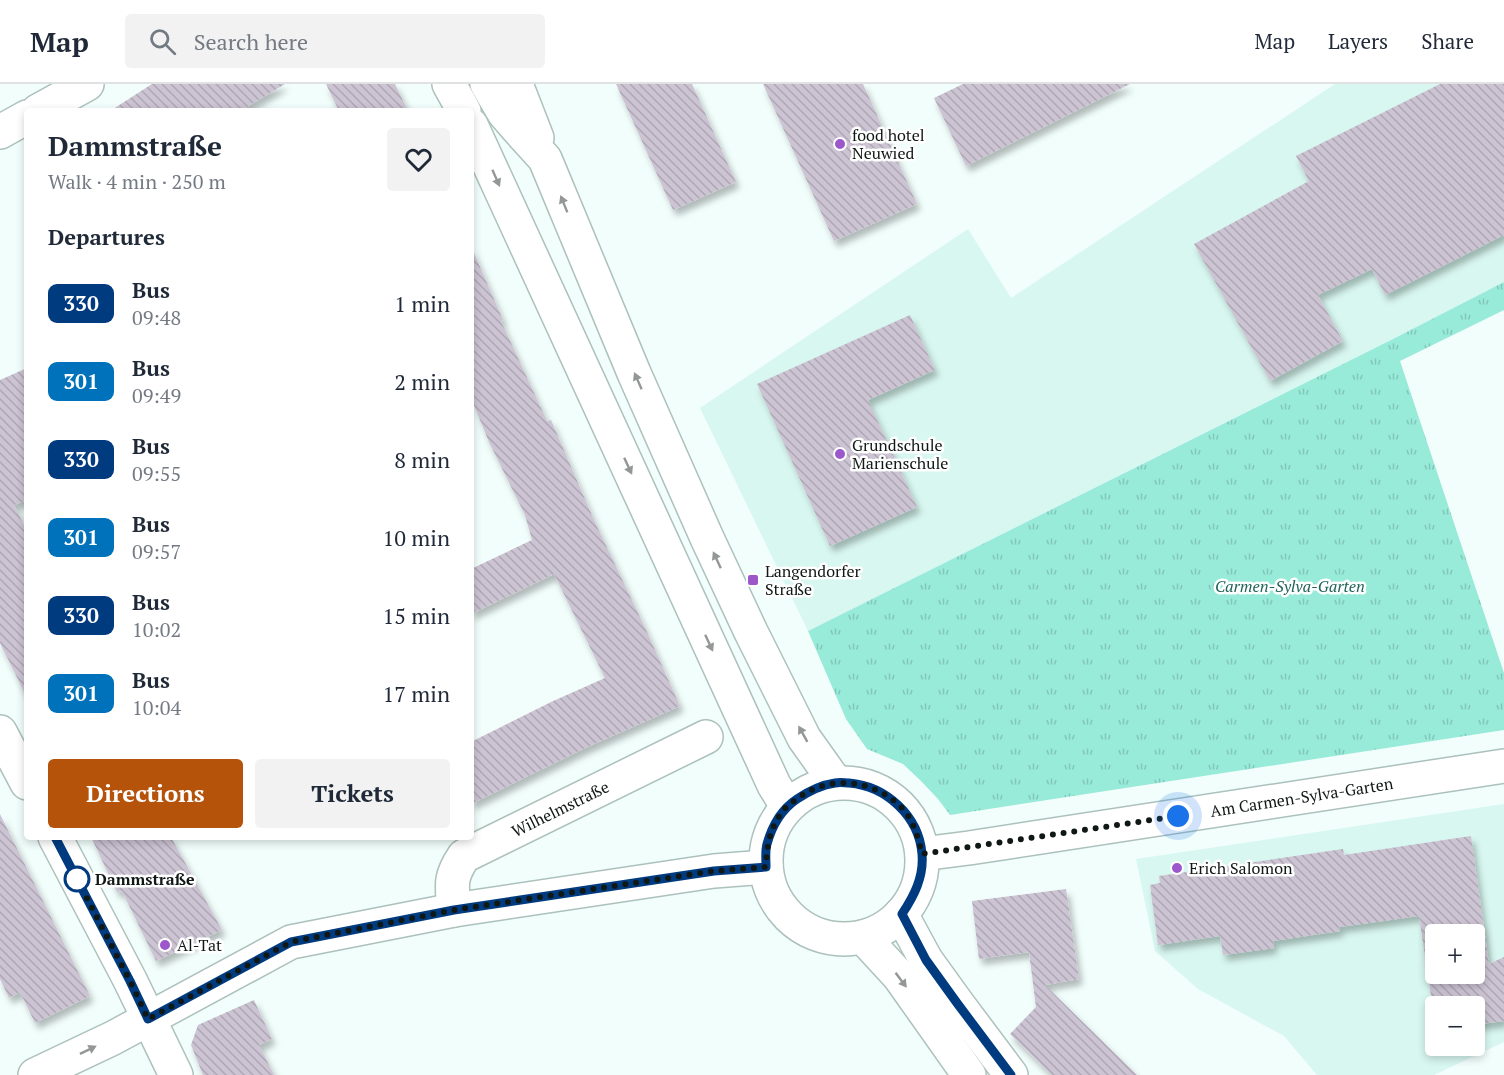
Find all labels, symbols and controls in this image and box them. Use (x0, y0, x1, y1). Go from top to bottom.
search box (125, 14, 545, 68)
text: Map (30, 23, 89, 60)
icon: search (146, 25, 179, 58)
text: Search here (194, 27, 308, 56)
text: Map (1254, 27, 1295, 55)
text: Layers (1328, 27, 1388, 55)
text: Share (1421, 27, 1474, 55)
place label: food hotel Neuwied (852, 124, 925, 164)
text: Dammstraße (48, 127, 222, 164)
button: heart (387, 128, 450, 191)
marker: food hotel Neuwied (833, 137, 847, 151)
text: Walk · 4 min · 250 m (48, 168, 226, 195)
one-way arrow (492, 169, 501, 186)
one-way arrow (559, 195, 568, 213)
text: Departures (48, 222, 165, 251)
text: Bus (132, 275, 170, 304)
text: 330 (63, 289, 99, 317)
text: 1 min (394, 289, 450, 318)
text: 09:48 (132, 304, 181, 331)
text: Bus (132, 353, 170, 382)
text: 301 (63, 367, 99, 395)
text: 2 min (394, 367, 450, 396)
one-way arrow (633, 373, 642, 390)
text: 09:49 (132, 382, 181, 409)
text: Bus (132, 431, 170, 460)
place label: Grundschule Marienschule (852, 434, 948, 474)
text: 330 (63, 445, 99, 473)
text: 8 min (394, 445, 450, 474)
marker: Grundschule Marienschule (833, 447, 847, 461)
one-way arrow (623, 457, 632, 474)
text: 09:55 (132, 460, 181, 487)
text: Bus (132, 509, 170, 538)
text: 301 (63, 523, 99, 551)
text: 10 min (383, 523, 450, 552)
text: 09:57 (132, 538, 181, 565)
one-way arrow (712, 551, 721, 568)
place label: Langendorfer Straße (765, 560, 861, 600)
marker: Langendorfer Straße (746, 573, 760, 587)
park label: Carmen-Sylva-Garten (1215, 575, 1365, 597)
text: Bus (132, 587, 170, 616)
text: 330 (63, 601, 99, 629)
text: 15 min (383, 601, 450, 630)
text: 10:02 (132, 616, 181, 643)
one-way arrow (705, 634, 714, 651)
text: Bus (132, 665, 170, 694)
text: 301 (63, 679, 99, 707)
text: 17 min (383, 679, 450, 708)
text: 10:04 (132, 694, 181, 721)
one-way arrow (798, 725, 808, 742)
button: Directions (48, 759, 243, 828)
button: Tickets (255, 759, 450, 828)
street label: Am Carmen-Sylva-Garten (1209, 772, 1395, 822)
street label: Wilhelmstraße (508, 775, 613, 842)
your location (1163, 801, 1193, 831)
place label: Erich Salomon (1189, 857, 1293, 879)
marker: Erich Salomon (1170, 861, 1184, 875)
marker: Dammstraße (64, 866, 90, 892)
place label: Dammstraße (95, 868, 195, 890)
map controls (1425, 924, 1485, 1056)
button: + (1425, 924, 1485, 984)
place label: Al-Tat (177, 934, 222, 956)
marker: Al-Tat (158, 938, 172, 952)
one-way arrow (895, 973, 907, 988)
button: − (1425, 996, 1485, 1056)
one-way arrow (80, 1045, 97, 1054)

